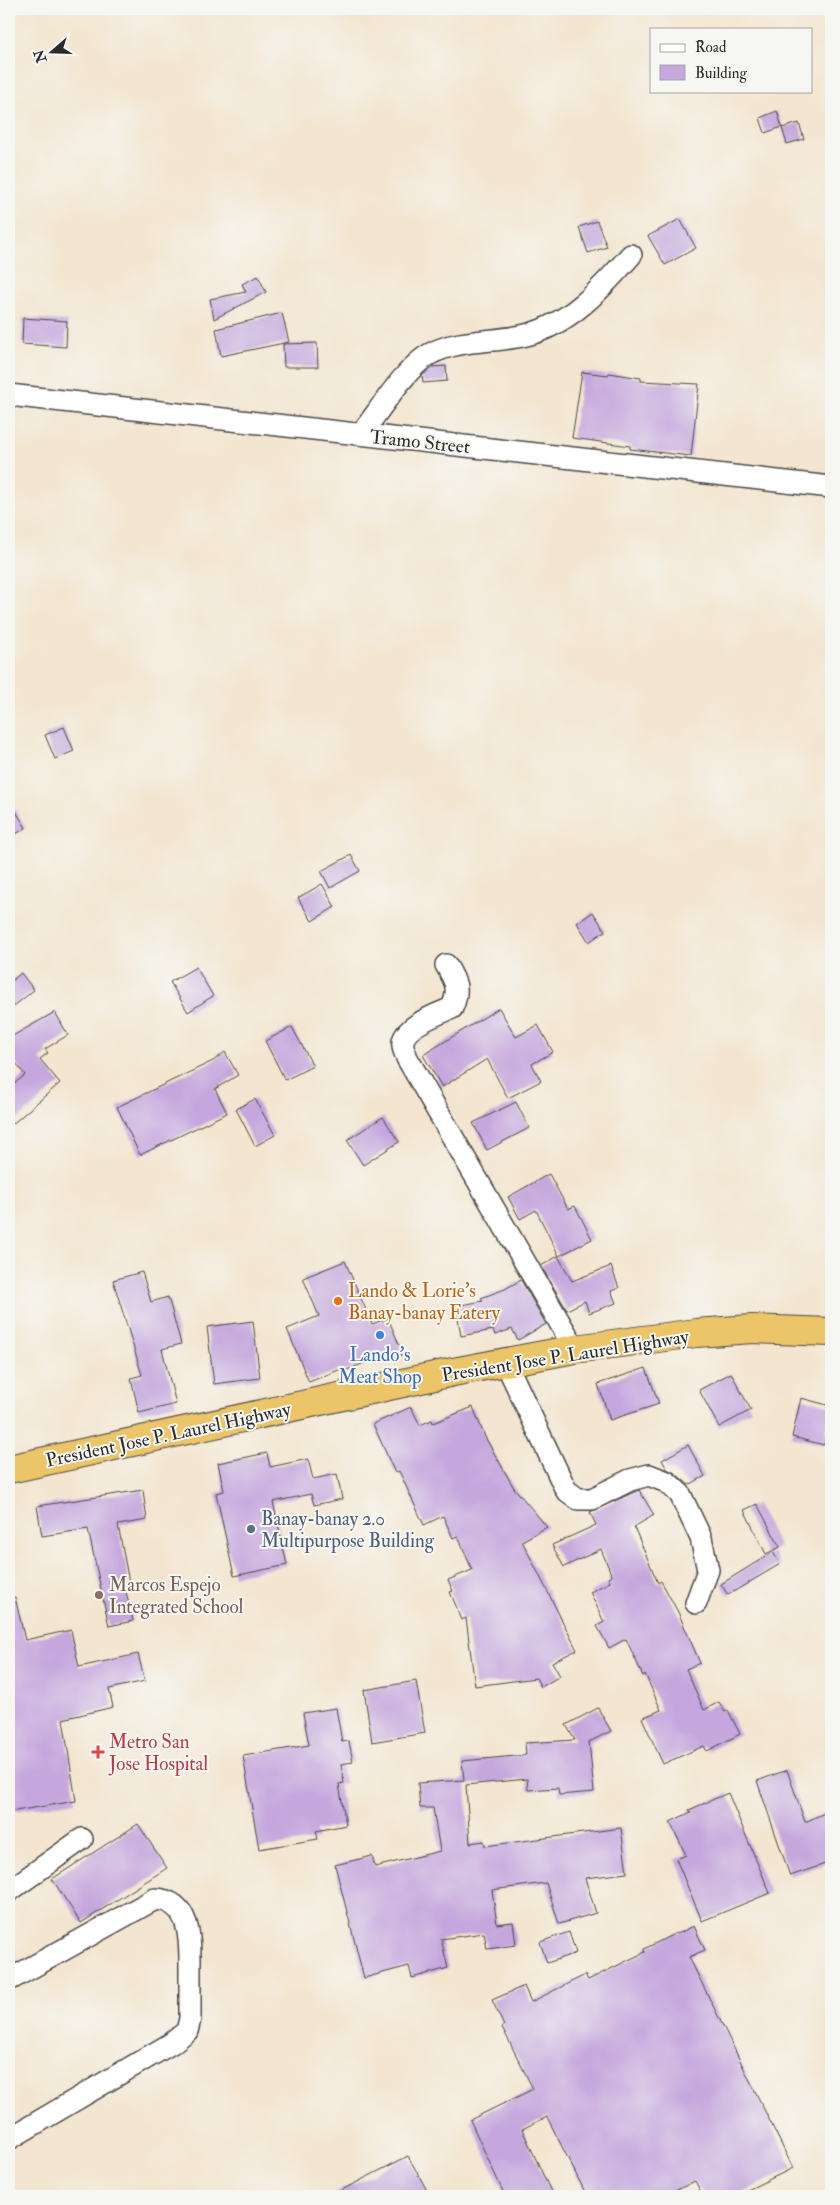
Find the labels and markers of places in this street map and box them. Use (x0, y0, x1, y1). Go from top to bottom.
place label: Lando & Lorie's Banay-banay Eatery (348, 1279, 501, 1325)
marker: Lando & Lorie's Banay-banay Eatery (332, 1295, 344, 1307)
marker: Lando's Meat Shop (374, 1329, 386, 1341)
place label: Lando's Meat Shop (338, 1343, 422, 1390)
place label: Banay-banay 2.0 Multipurpose Building (261, 1507, 435, 1554)
marker: Banay-banay 2.0 Multipurpose Building (245, 1523, 257, 1535)
place label: Marcos Espejo Integrated School (109, 1573, 244, 1619)
marker: Marcos Espejo Integrated School (93, 1589, 105, 1601)
place label: Metro San Jose Hospital (108, 1730, 208, 1777)
marker: Metro San Jose Hospital (91, 1745, 105, 1759)

